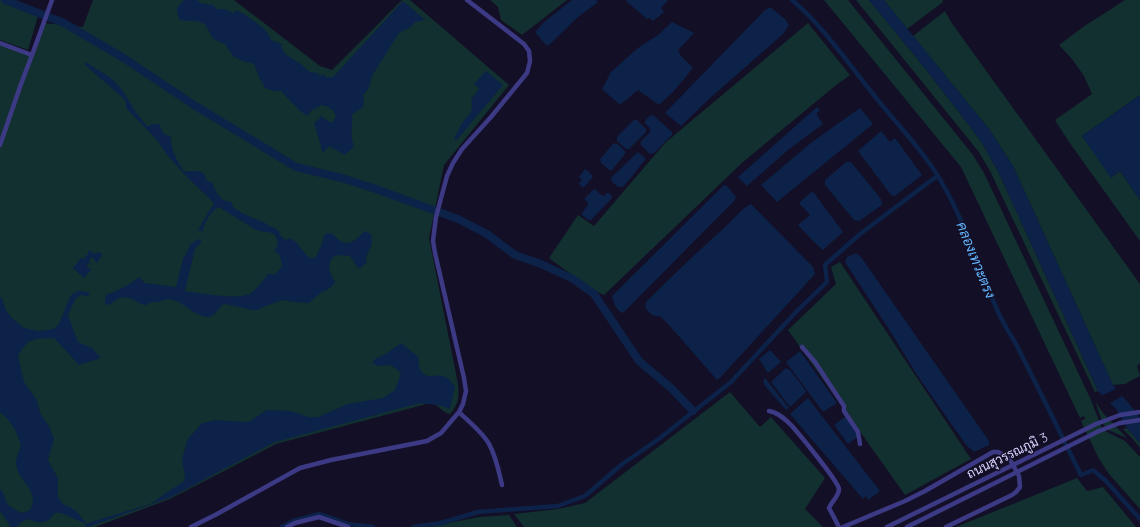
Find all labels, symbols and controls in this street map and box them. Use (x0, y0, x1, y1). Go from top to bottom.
water label: คลองเทวะตรง (952, 219, 1000, 301)
street label: ถนนสุวรรณภูมิ 3 (964, 428, 1051, 483)

